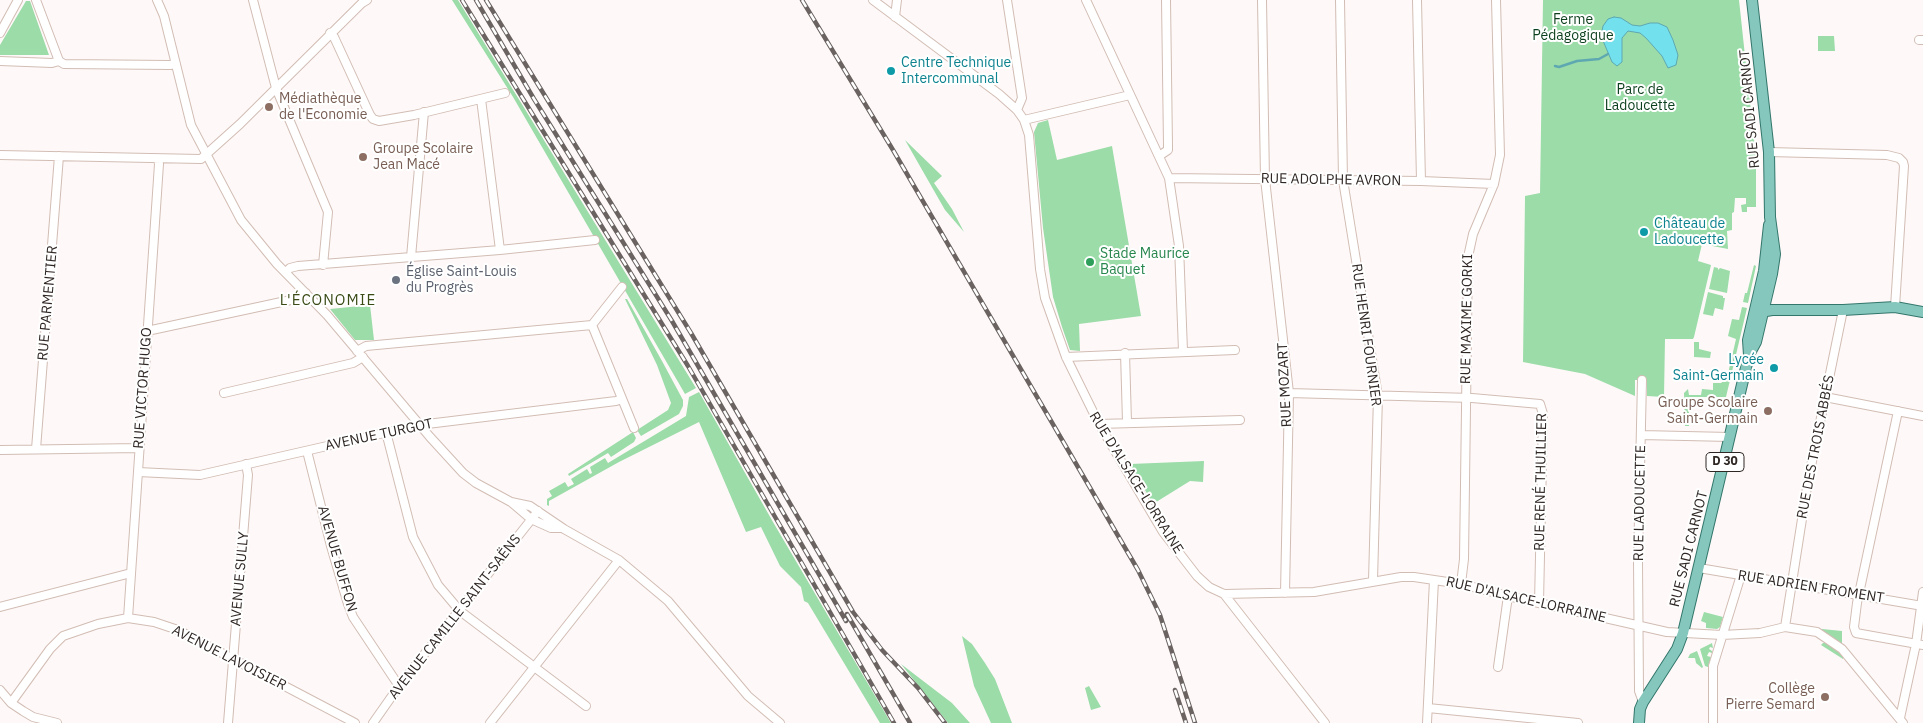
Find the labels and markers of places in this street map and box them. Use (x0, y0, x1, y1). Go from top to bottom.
place label: Centre Technique Intercommunal (901, 55, 1011, 88)
marker: Centre Technique Intercommunal (885, 65, 897, 77)
place label: Médiathèque de l'Economie (279, 91, 367, 124)
marker: Médiathèque de l'Economie (263, 101, 275, 113)
place label: Groupe Scolaire Jean Macé (373, 141, 473, 174)
marker: Groupe Scolaire Jean Macé (357, 151, 369, 163)
place label: Château de Ladoucette (1654, 216, 1725, 248)
marker: Château de Ladoucette (1638, 226, 1650, 238)
place label: Stade Maurice Baquet (1100, 246, 1190, 278)
marker: Stade Maurice Baquet (1084, 256, 1096, 268)
place label: Église Saint-Louis du Progrès (406, 264, 517, 296)
marker: Église Saint-Louis du Progrès (390, 274, 402, 286)
place label: Lycée Saint-Germain (1673, 352, 1764, 384)
marker: Lycée Saint-Germain (1768, 362, 1780, 374)
place label: Groupe Scolaire Saint-Germain (1658, 395, 1758, 428)
marker: Groupe Scolaire Saint-Germain (1762, 405, 1774, 417)
place label: Collège Pierre Semard (1725, 681, 1815, 714)
marker: Collège Pierre Semard (1819, 691, 1831, 703)

